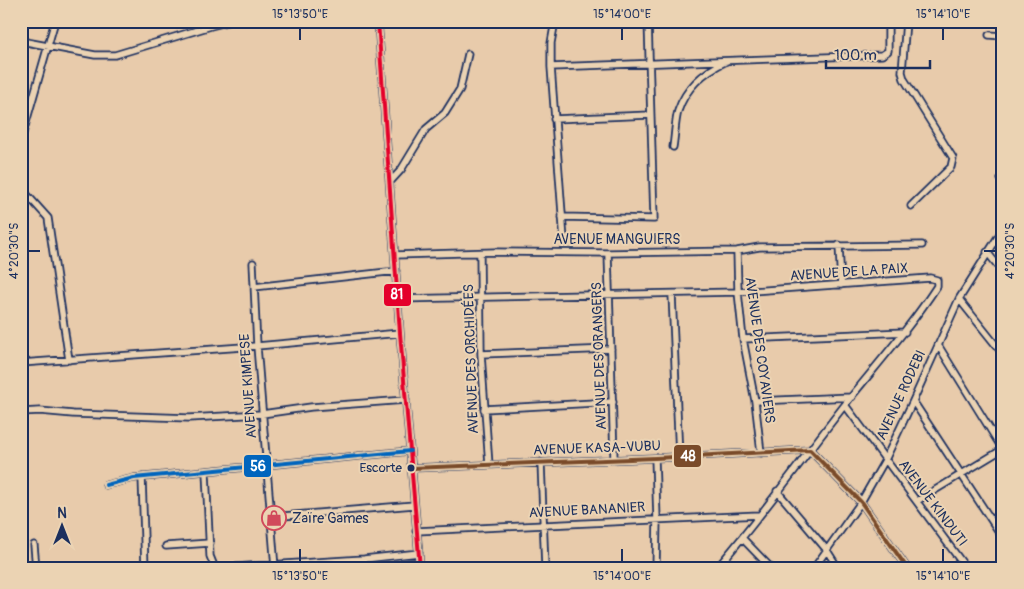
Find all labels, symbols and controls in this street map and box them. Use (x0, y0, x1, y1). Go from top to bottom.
text: 15°13'50"E (272, 7, 328, 22)
text: 15°14'00"E (593, 7, 651, 22)
text: 15°14'10"E (916, 7, 970, 22)
scale bar (826, 38, 930, 70)
text: 100 m (834, 46, 877, 65)
text: 4°20'30"S (7, 223, 22, 279)
text: 4°20'30"S (1003, 223, 1018, 279)
street label: AVENUE MANGUIERS (554, 231, 680, 248)
street label: AVENUE DE LA PAIX (789, 259, 909, 285)
street label: AVENUE DES COYAVIERS (741, 276, 779, 424)
street label: AVENUE DES ORANGERS (588, 282, 610, 430)
line badge: 81 (383, 283, 412, 307)
street label: AVENUE DES ORCHIDÉES (459, 284, 482, 434)
text: 81 (391, 286, 403, 303)
street label: AVENUE KIMPESE (236, 333, 260, 439)
street label: AVENUE RODEBI (873, 347, 929, 443)
street label: AVENUE KASA-VUBU (533, 437, 661, 459)
line badge: 48 (673, 444, 702, 468)
text: 48 (680, 448, 696, 465)
line badge: 56 (243, 454, 272, 478)
street label: AVENUE KINDUTI (895, 456, 971, 550)
text: 56 (250, 458, 266, 475)
place label: Escorte (360, 460, 403, 476)
marker: Escorte (406, 463, 416, 473)
street label: AVENUE BANANIER (528, 498, 646, 522)
north arrow (38, 502, 88, 552)
text: N (57, 505, 67, 522)
shop icon: Zaïre Games (261, 505, 287, 531)
place label: Zaïre Games (292, 510, 369, 527)
text: 15°13'50"E (272, 569, 328, 584)
text: 15°14'00"E (593, 569, 651, 584)
text: 15°14'10"E (916, 569, 970, 584)

